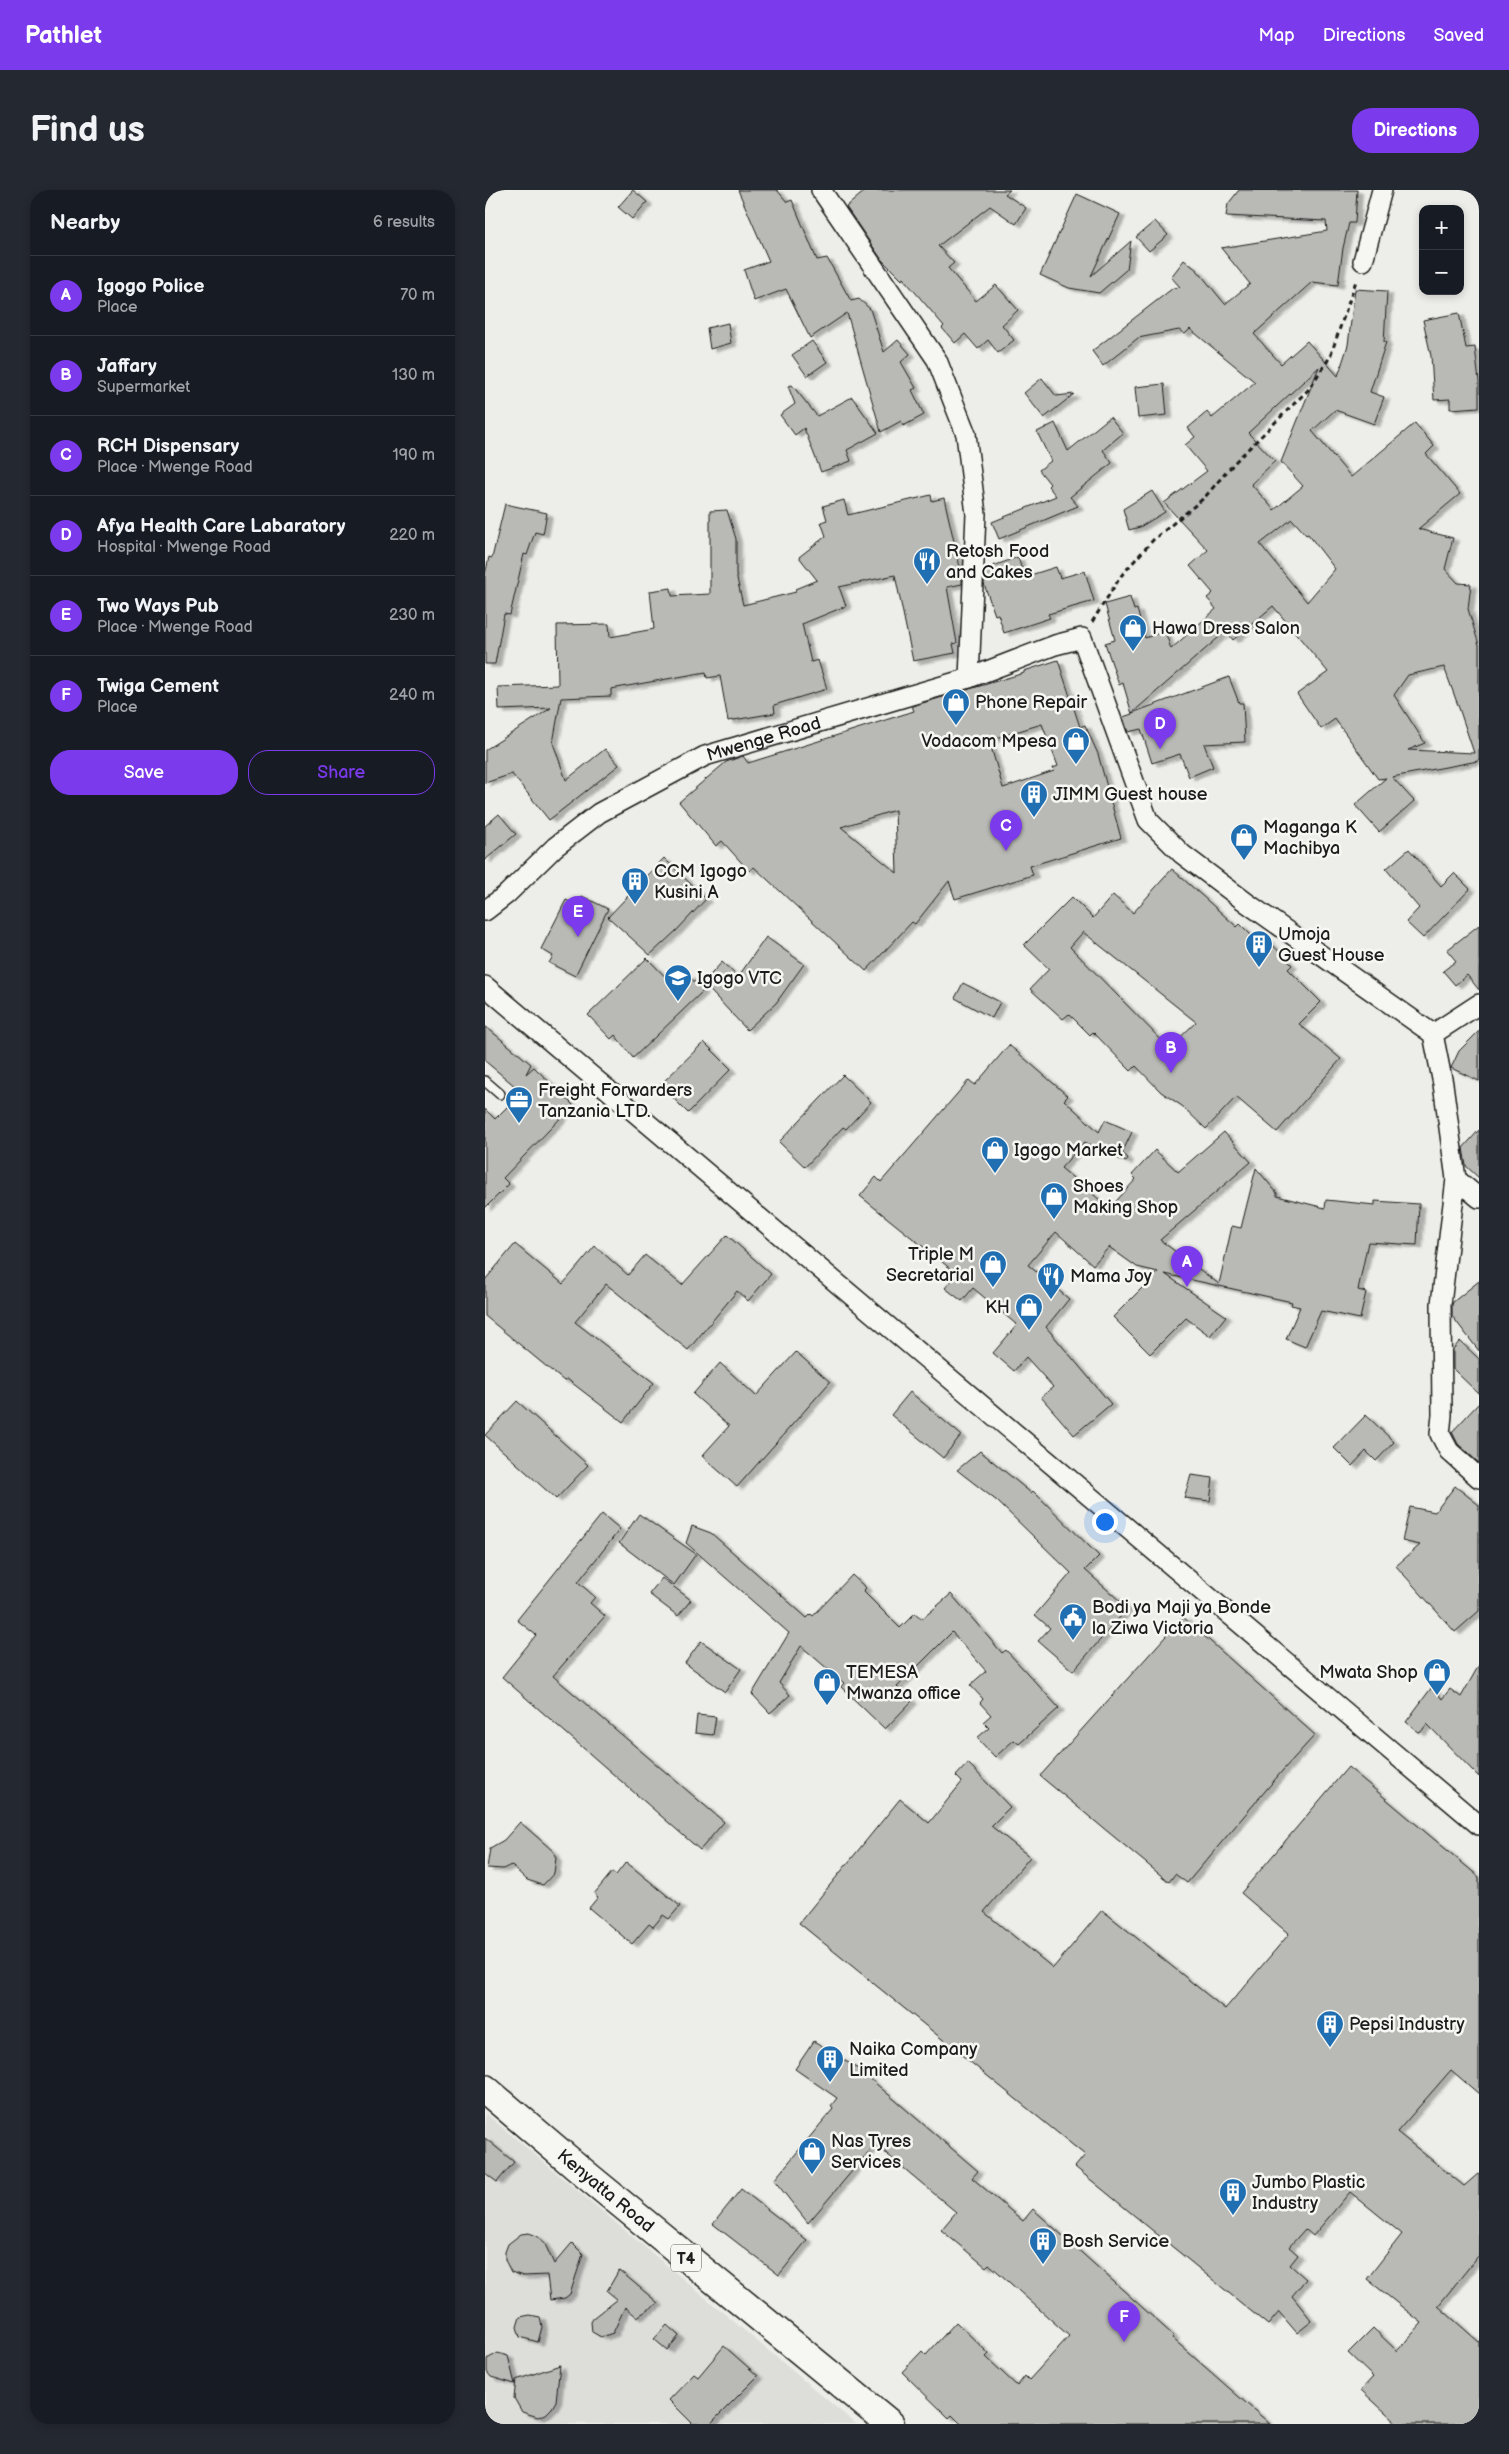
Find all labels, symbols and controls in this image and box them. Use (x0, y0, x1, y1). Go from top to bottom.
text: Pathlet (25, 21, 102, 50)
text: Map (1259, 25, 1295, 46)
text: Directions (1323, 25, 1405, 46)
text: Saved (1433, 25, 1484, 46)
button: Directions (1352, 108, 1479, 153)
text: Find us (30, 109, 145, 152)
map controls (1419, 205, 1464, 295)
button: + (1419, 205, 1464, 250)
text: Nearby (50, 210, 120, 235)
text: 6 results (373, 213, 435, 232)
button: − (1419, 250, 1464, 295)
text: Igogo Police (97, 275, 204, 298)
text: A (61, 286, 71, 305)
text: 70 m (400, 286, 435, 305)
text: Place (97, 298, 138, 317)
text: Jaffary (97, 355, 157, 378)
text: B (60, 366, 72, 385)
text: 130 m (392, 366, 435, 385)
text: Supermarket (97, 378, 190, 397)
text: RCH Dispensary (97, 435, 239, 458)
text: C (60, 446, 72, 465)
text: 190 m (393, 446, 435, 465)
text: Place · Mwenge Road (97, 458, 253, 477)
text: Afya Health Care Labaratory (97, 515, 346, 538)
text: D (60, 526, 72, 545)
text: 220 m (389, 526, 435, 545)
text: Hospital · Mwenge Road (97, 538, 271, 557)
place label: Retosh Food and Cakes (946, 541, 1049, 583)
restaurant icon: Retosh Food and Cakes (912, 546, 942, 585)
text: Two Ways Pub (97, 595, 219, 618)
text: E (61, 606, 71, 625)
text: 230 m (389, 606, 435, 625)
shop icon: Hawa Dress Salon (1118, 613, 1148, 652)
text: Place · Mwenge Road (97, 618, 253, 637)
place label: Hawa Dress Salon (1152, 618, 1300, 639)
text: Twiga Cement (97, 675, 219, 698)
text: F (61, 686, 71, 705)
text: 240 m (389, 686, 435, 705)
shop icon: Phone Repair (941, 687, 971, 726)
place label: Phone Repair (975, 692, 1087, 713)
text: Place (97, 698, 138, 717)
pin: D (1144, 708, 1176, 749)
street label: Mwenge Road (704, 712, 823, 766)
shop icon: Vodacom Mpesa (1061, 726, 1091, 765)
place label: Vodacom Mpesa (921, 731, 1057, 752)
button: Save (50, 750, 238, 795)
button: Share (248, 750, 435, 795)
building icon: JIMM Guest house (1019, 779, 1049, 818)
place label: JIMM Guest house (1053, 784, 1208, 805)
pin: C (990, 810, 1022, 851)
place label: Maganga K Machibya (1263, 817, 1357, 859)
shop icon: Maganga K Machibya (1229, 822, 1259, 861)
place label: CCM Igogo Kusini A (654, 861, 747, 903)
building icon: CCM Igogo Kusini A (620, 866, 650, 905)
pin: E (562, 896, 594, 937)
place label: Umoja Guest House (1278, 924, 1385, 966)
building icon: Umoja Guest House (1244, 929, 1274, 968)
school or university icon: Igogo VTC (663, 963, 693, 1002)
place label: Igogo VTC (697, 968, 782, 989)
pin: B (1155, 1032, 1187, 1073)
place label: Freight Forwarders Tanzania LTD. (538, 1080, 692, 1122)
office icon: Freight Forwarders Tanzania LTD. (504, 1085, 534, 1124)
shop icon: Igogo Market (980, 1135, 1010, 1174)
place label: Igogo Market (1014, 1140, 1123, 1161)
place label: Shoes Making Shop (1073, 1176, 1178, 1218)
shop icon: Shoes Making Shop (1039, 1181, 1069, 1220)
place label: Triple M Secretarial (886, 1244, 974, 1286)
pin: A (1171, 1246, 1203, 1287)
shop icon: Triple M Secretarial (978, 1249, 1008, 1288)
restaurant icon: Mama Joy (1036, 1261, 1066, 1300)
place label: Mama Joy (1070, 1266, 1153, 1287)
shop icon: KH (1014, 1292, 1044, 1331)
place label: KH (985, 1297, 1010, 1318)
your location (1092, 1509, 1118, 1535)
place label: Bodi ya Maji ya Bonde la Ziwa Victoria (1092, 1597, 1271, 1639)
public building icon: Bodi ya Maji ya Bonde la Ziwa Victoria (1058, 1602, 1088, 1641)
shop icon: Mwata Shop (1422, 1657, 1452, 1696)
place label: TEMESA Mwanza office (846, 1662, 961, 1704)
place label: Mwata Shop (1319, 1662, 1418, 1683)
shop icon: TEMESA Mwanza office (812, 1667, 842, 1706)
building icon: Pepsi Industry (1315, 2009, 1345, 2048)
place label: Pepsi Industry (1349, 2014, 1466, 2035)
place label: Naika Company Limited (849, 2039, 978, 2081)
building icon: Naika Company Limited (815, 2044, 845, 2083)
place label: Nas Tyres Services (831, 2131, 911, 2173)
shop icon: Nas Tyres Services (797, 2136, 827, 2175)
street label: Kenyatta Road (553, 2145, 658, 2237)
place label: Jumbo Plastic Industry (1252, 2172, 1365, 2214)
building icon: Jumbo Plastic Industry (1218, 2177, 1248, 2216)
building icon: Bosh Service (1028, 2226, 1058, 2265)
place label: Bosh Service (1062, 2231, 1169, 2252)
road number: T4 (671, 2244, 701, 2272)
pin: F (1108, 2301, 1140, 2342)

